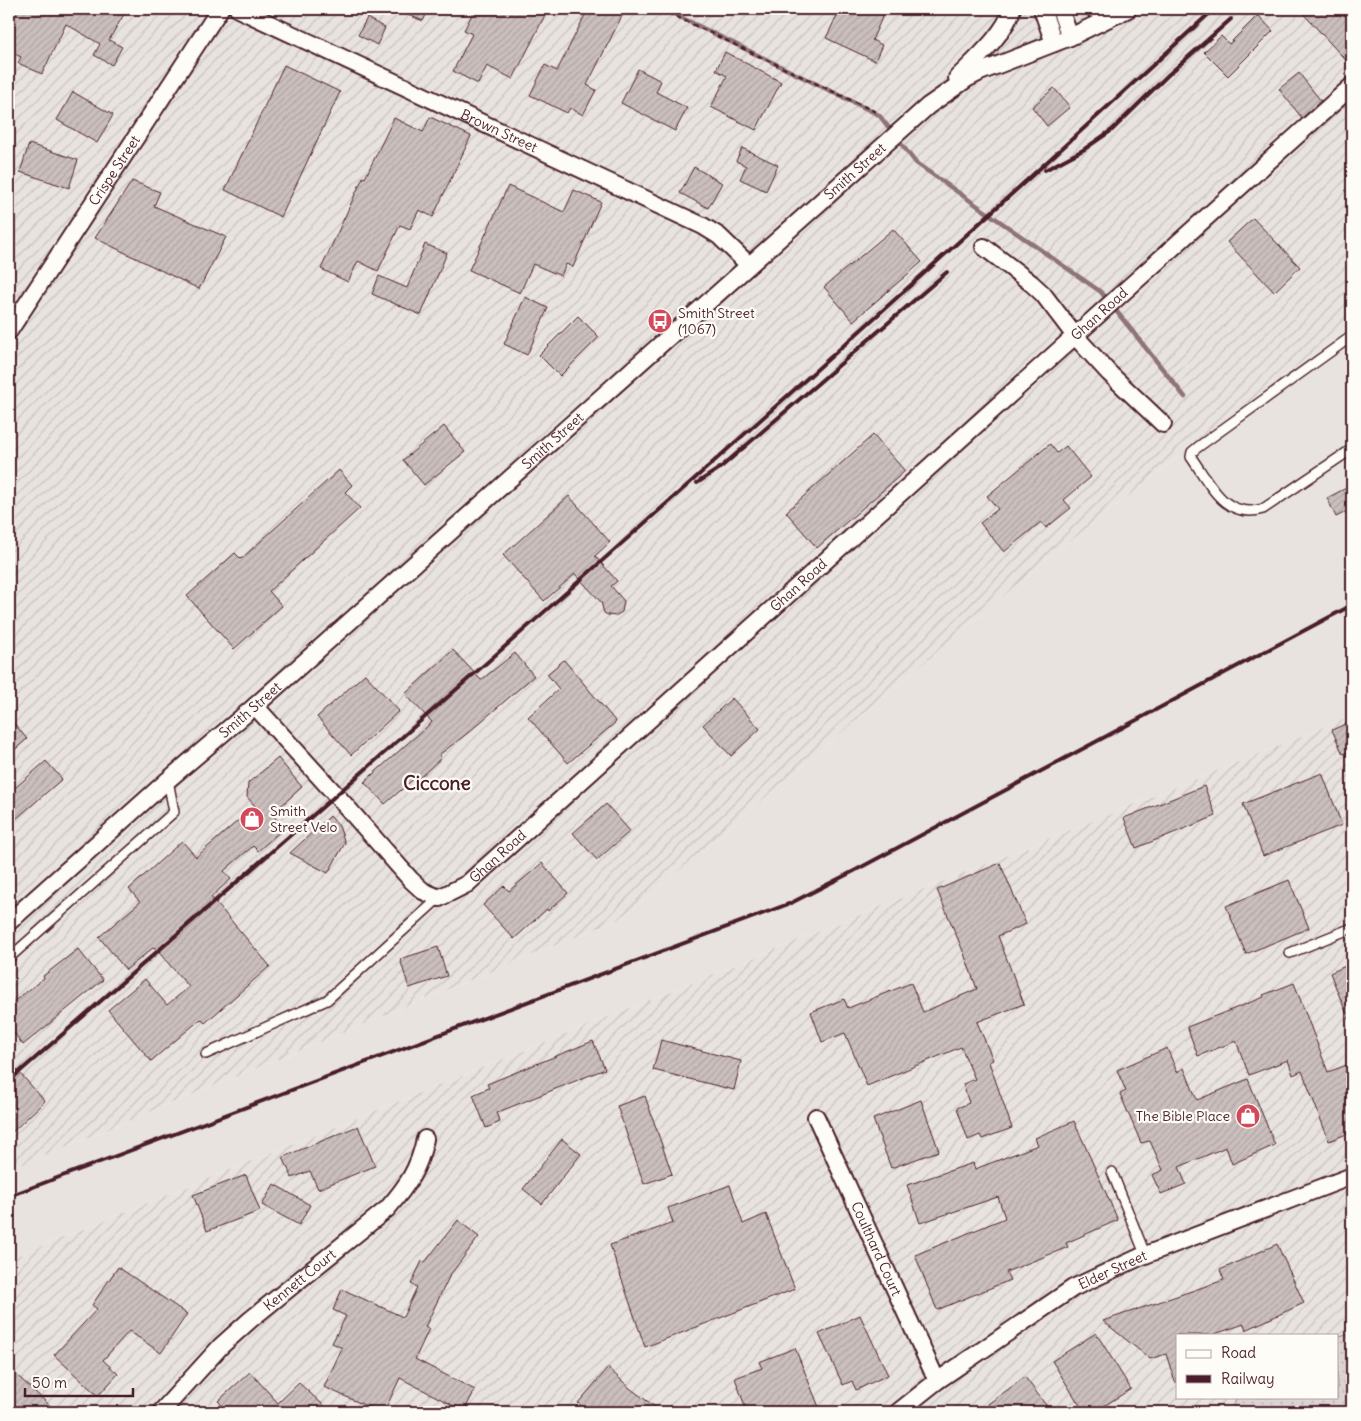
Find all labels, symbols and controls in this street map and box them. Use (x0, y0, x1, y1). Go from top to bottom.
street label: Brown Street (458, 105, 540, 157)
street label: Crispe Street (85, 132, 144, 209)
street label: Smith Street (820, 139, 890, 203)
street label: Ghan Road (1067, 284, 1131, 344)
place label: Smith Street (1067) (678, 304, 755, 338)
bus stop icon: Smith Street (1067) (647, 308, 673, 334)
street label: Smith Street (518, 408, 587, 473)
street label: Ghan Road (766, 555, 831, 615)
street label: Smith Street (215, 678, 285, 742)
district label: Ciccone (403, 771, 471, 795)
place label: Smith Street Velo (270, 802, 338, 836)
shop icon: Smith Street Velo (239, 806, 265, 832)
street label: Ghan Road (465, 826, 530, 887)
shop icon: The Bible Place (1235, 1103, 1261, 1129)
place label: The Bible Place (1136, 1107, 1230, 1125)
street label: Coulthard Court (847, 1199, 906, 1299)
street label: Kennett Court (260, 1245, 340, 1314)
street label: Elder Street (1075, 1246, 1149, 1293)
legend (1176, 1334, 1338, 1398)
text: Road (1221, 1343, 1256, 1362)
scale bar (25, 1366, 132, 1398)
text: Railway (1221, 1369, 1275, 1388)
text: 50 m (32, 1373, 67, 1392)

